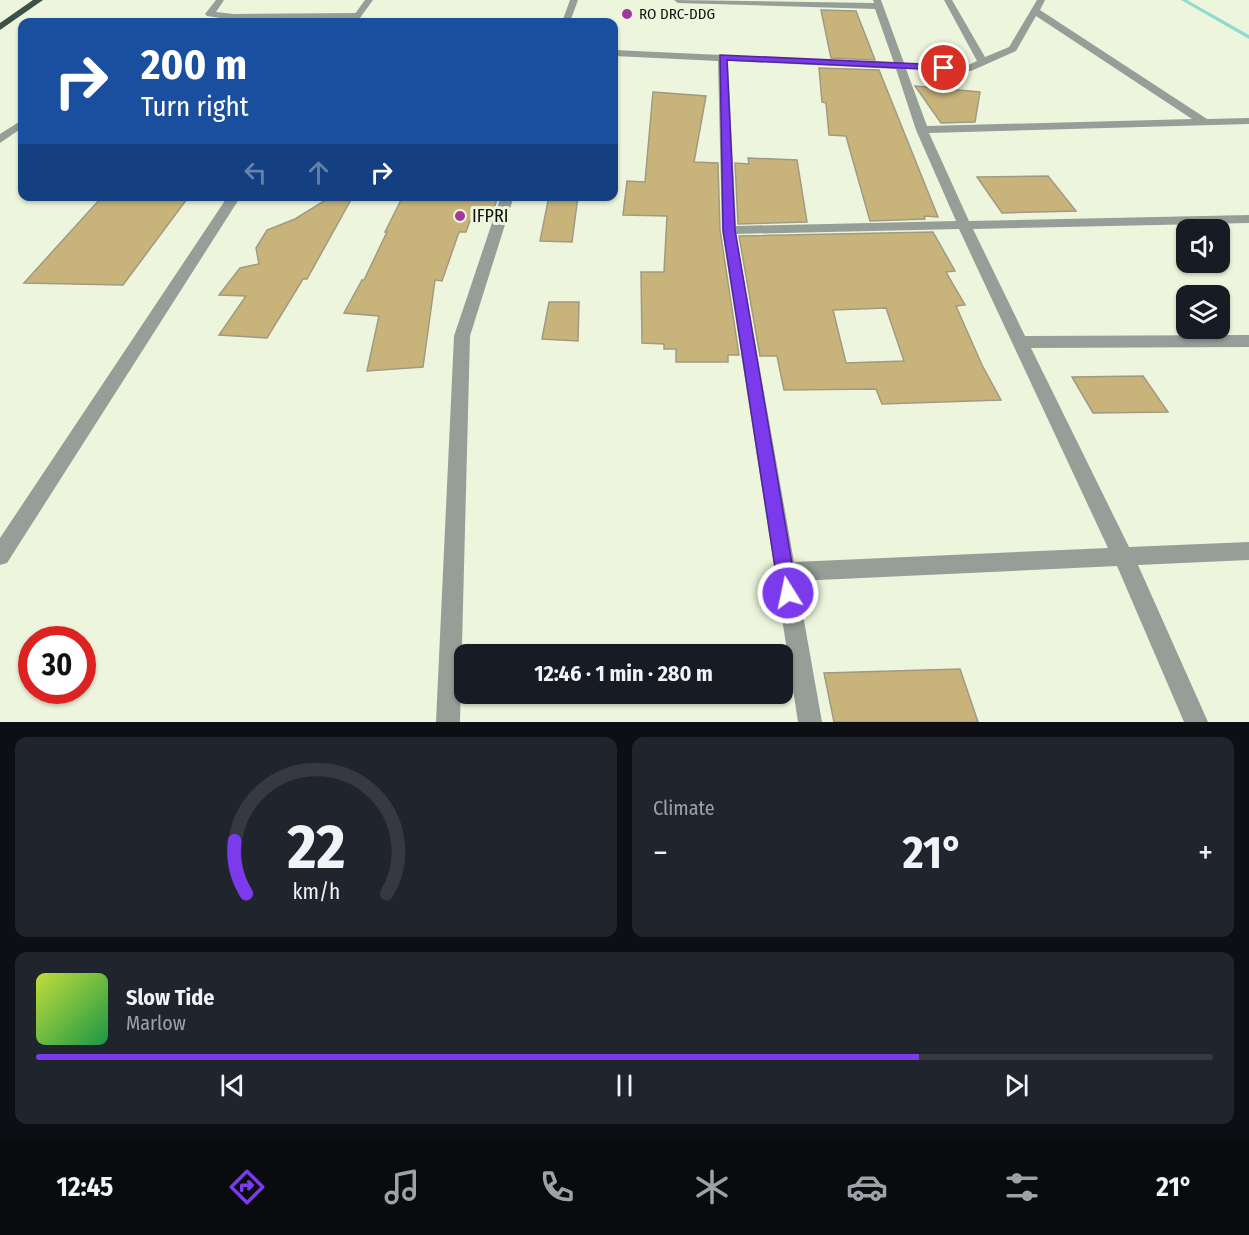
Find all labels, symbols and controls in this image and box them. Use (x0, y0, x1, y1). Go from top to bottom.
place label: RO DRC-DDG (639, 5, 715, 23)
marker: RO DRC-DDG (620, 7, 634, 21)
text: 200 m (141, 40, 247, 90)
icon: right (42, 42, 120, 120)
pin (918, 42, 969, 93)
icon: arrive (927, 51, 960, 84)
text: Turn right (141, 91, 249, 123)
icon: left (239, 156, 272, 189)
icon: ahead (302, 156, 335, 189)
icon: right (365, 156, 398, 189)
place label: IFPRI (472, 205, 509, 227)
marker: IFPRI (453, 209, 467, 223)
map controls (1176, 219, 1230, 339)
button: sound (1176, 219, 1230, 273)
button: layers (1176, 285, 1230, 339)
position arrow (756, 561, 820, 625)
speed limit sign: 30 (18, 626, 96, 704)
text: 12:46 · 1 min · 280 m (534, 660, 713, 687)
text: Climate (653, 796, 715, 820)
text: 22 (286, 810, 345, 885)
text: 21° (903, 826, 963, 880)
text: − (653, 833, 668, 873)
text: + (1198, 833, 1213, 873)
text: km/h (292, 879, 340, 905)
text: Slow Tide (126, 984, 214, 1011)
text: Marlow (126, 1011, 186, 1035)
icon: previous (216, 1069, 249, 1102)
icon: pause (608, 1069, 641, 1102)
icon: next (1000, 1069, 1033, 1102)
icon: directions (226, 1166, 268, 1208)
icon: music (381, 1166, 423, 1208)
icon: phone (536, 1166, 578, 1208)
icon: climate (691, 1166, 733, 1208)
icon: car (846, 1166, 888, 1208)
icon: filters (1001, 1166, 1043, 1208)
text: 12:45 (57, 1171, 113, 1203)
text: 21° (1156, 1171, 1192, 1203)

